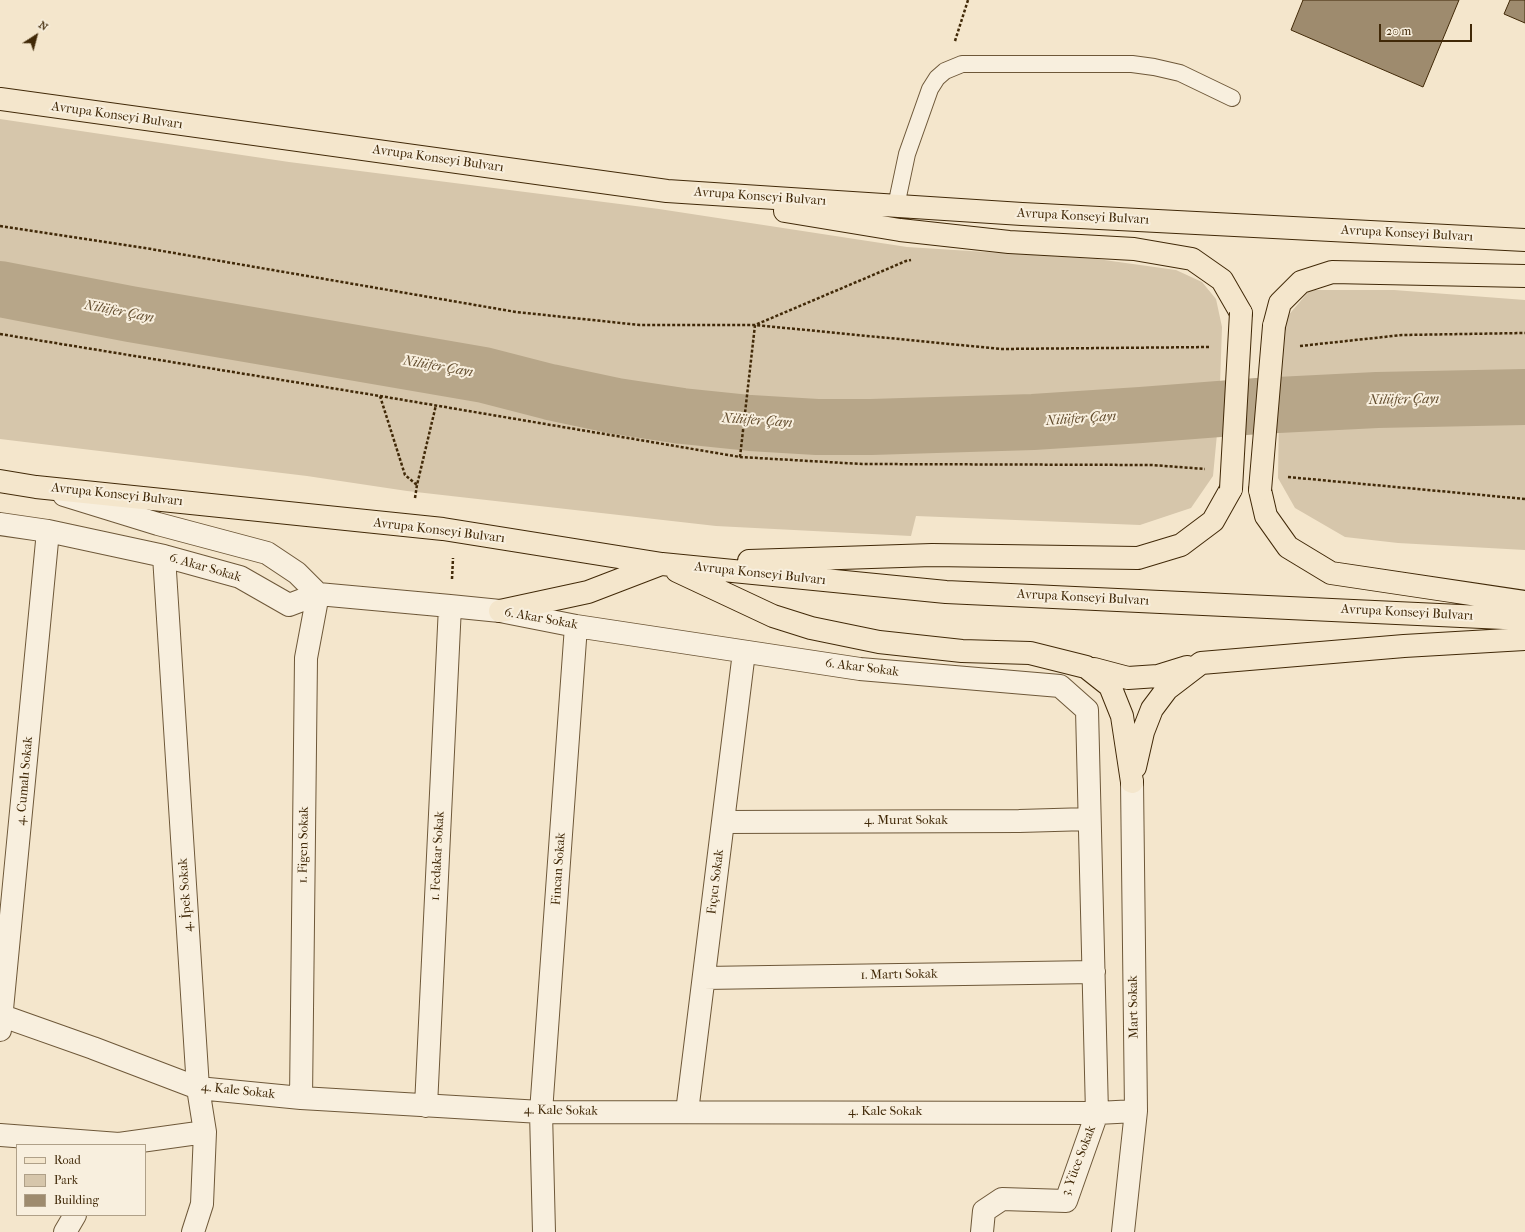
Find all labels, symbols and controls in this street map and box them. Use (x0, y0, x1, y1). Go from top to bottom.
north arrow (16, 16, 56, 56)
scale bar (1381, 16, 1474, 42)
text: N (36, 18, 51, 34)
text: 20 m (1386, 24, 1411, 38)
street label: Avrupa Konseyi Bulvarı (50, 99, 184, 133)
street label: Avrupa Konseyi Bulvarı (371, 142, 505, 176)
street label: Avrupa Konseyi Bulvarı (693, 185, 827, 209)
street label: Avrupa Konseyi Bulvarı (1017, 206, 1149, 228)
street label: Avrupa Konseyi Bulvarı (1341, 223, 1473, 245)
water label: Nilüfer Çayı (83, 297, 155, 327)
water label: Nilüfer Çayı (402, 353, 474, 381)
water label: Nilüfer Çayı (1369, 391, 1439, 409)
water label: Nilüfer Çayı (1045, 408, 1117, 430)
water label: Nilüfer Çayı (721, 410, 793, 432)
street label: Avrupa Konseyi Bulvarı (50, 480, 184, 510)
street label: Avrupa Konseyi Bulvarı (372, 515, 506, 547)
street label: 6. Akar Sokak (167, 550, 243, 586)
street label: Avrupa Konseyi Bulvarı (693, 559, 827, 589)
street label: Avrupa Konseyi Bulvarı (1017, 587, 1149, 609)
street label: Avrupa Konseyi Bulvarı (1341, 602, 1473, 624)
street label: 6. Akar Sokak (503, 605, 579, 633)
street label: 6. Akar Sokak (824, 656, 900, 680)
street label: 4. Cumalı Sokak (13, 736, 37, 826)
street label: 1. Figen Sokak (296, 806, 312, 884)
street label: 1. Fedakar Sokak (428, 811, 448, 901)
street label: 4. Murat Sokak (864, 813, 948, 829)
street label: Fincan Sokak (549, 832, 569, 906)
street label: Fıçıcı Sokak (704, 849, 728, 915)
street label: 4. İpek Sokak (176, 858, 196, 932)
street label: 1. Martı Sokak (860, 967, 938, 983)
street label: Mart Sokak (1126, 975, 1142, 1039)
street label: 4. Kale Sokak (200, 1079, 276, 1103)
street label: 4. Kale Sokak (524, 1103, 598, 1119)
street label: 4. Kale Sokak (848, 1104, 922, 1120)
street label: 3. Yüce Sokak (1058, 1124, 1100, 1198)
legend (16, 1144, 146, 1216)
text: Road (54, 1153, 81, 1167)
text: Park (54, 1173, 78, 1187)
text: Building (54, 1193, 99, 1207)

